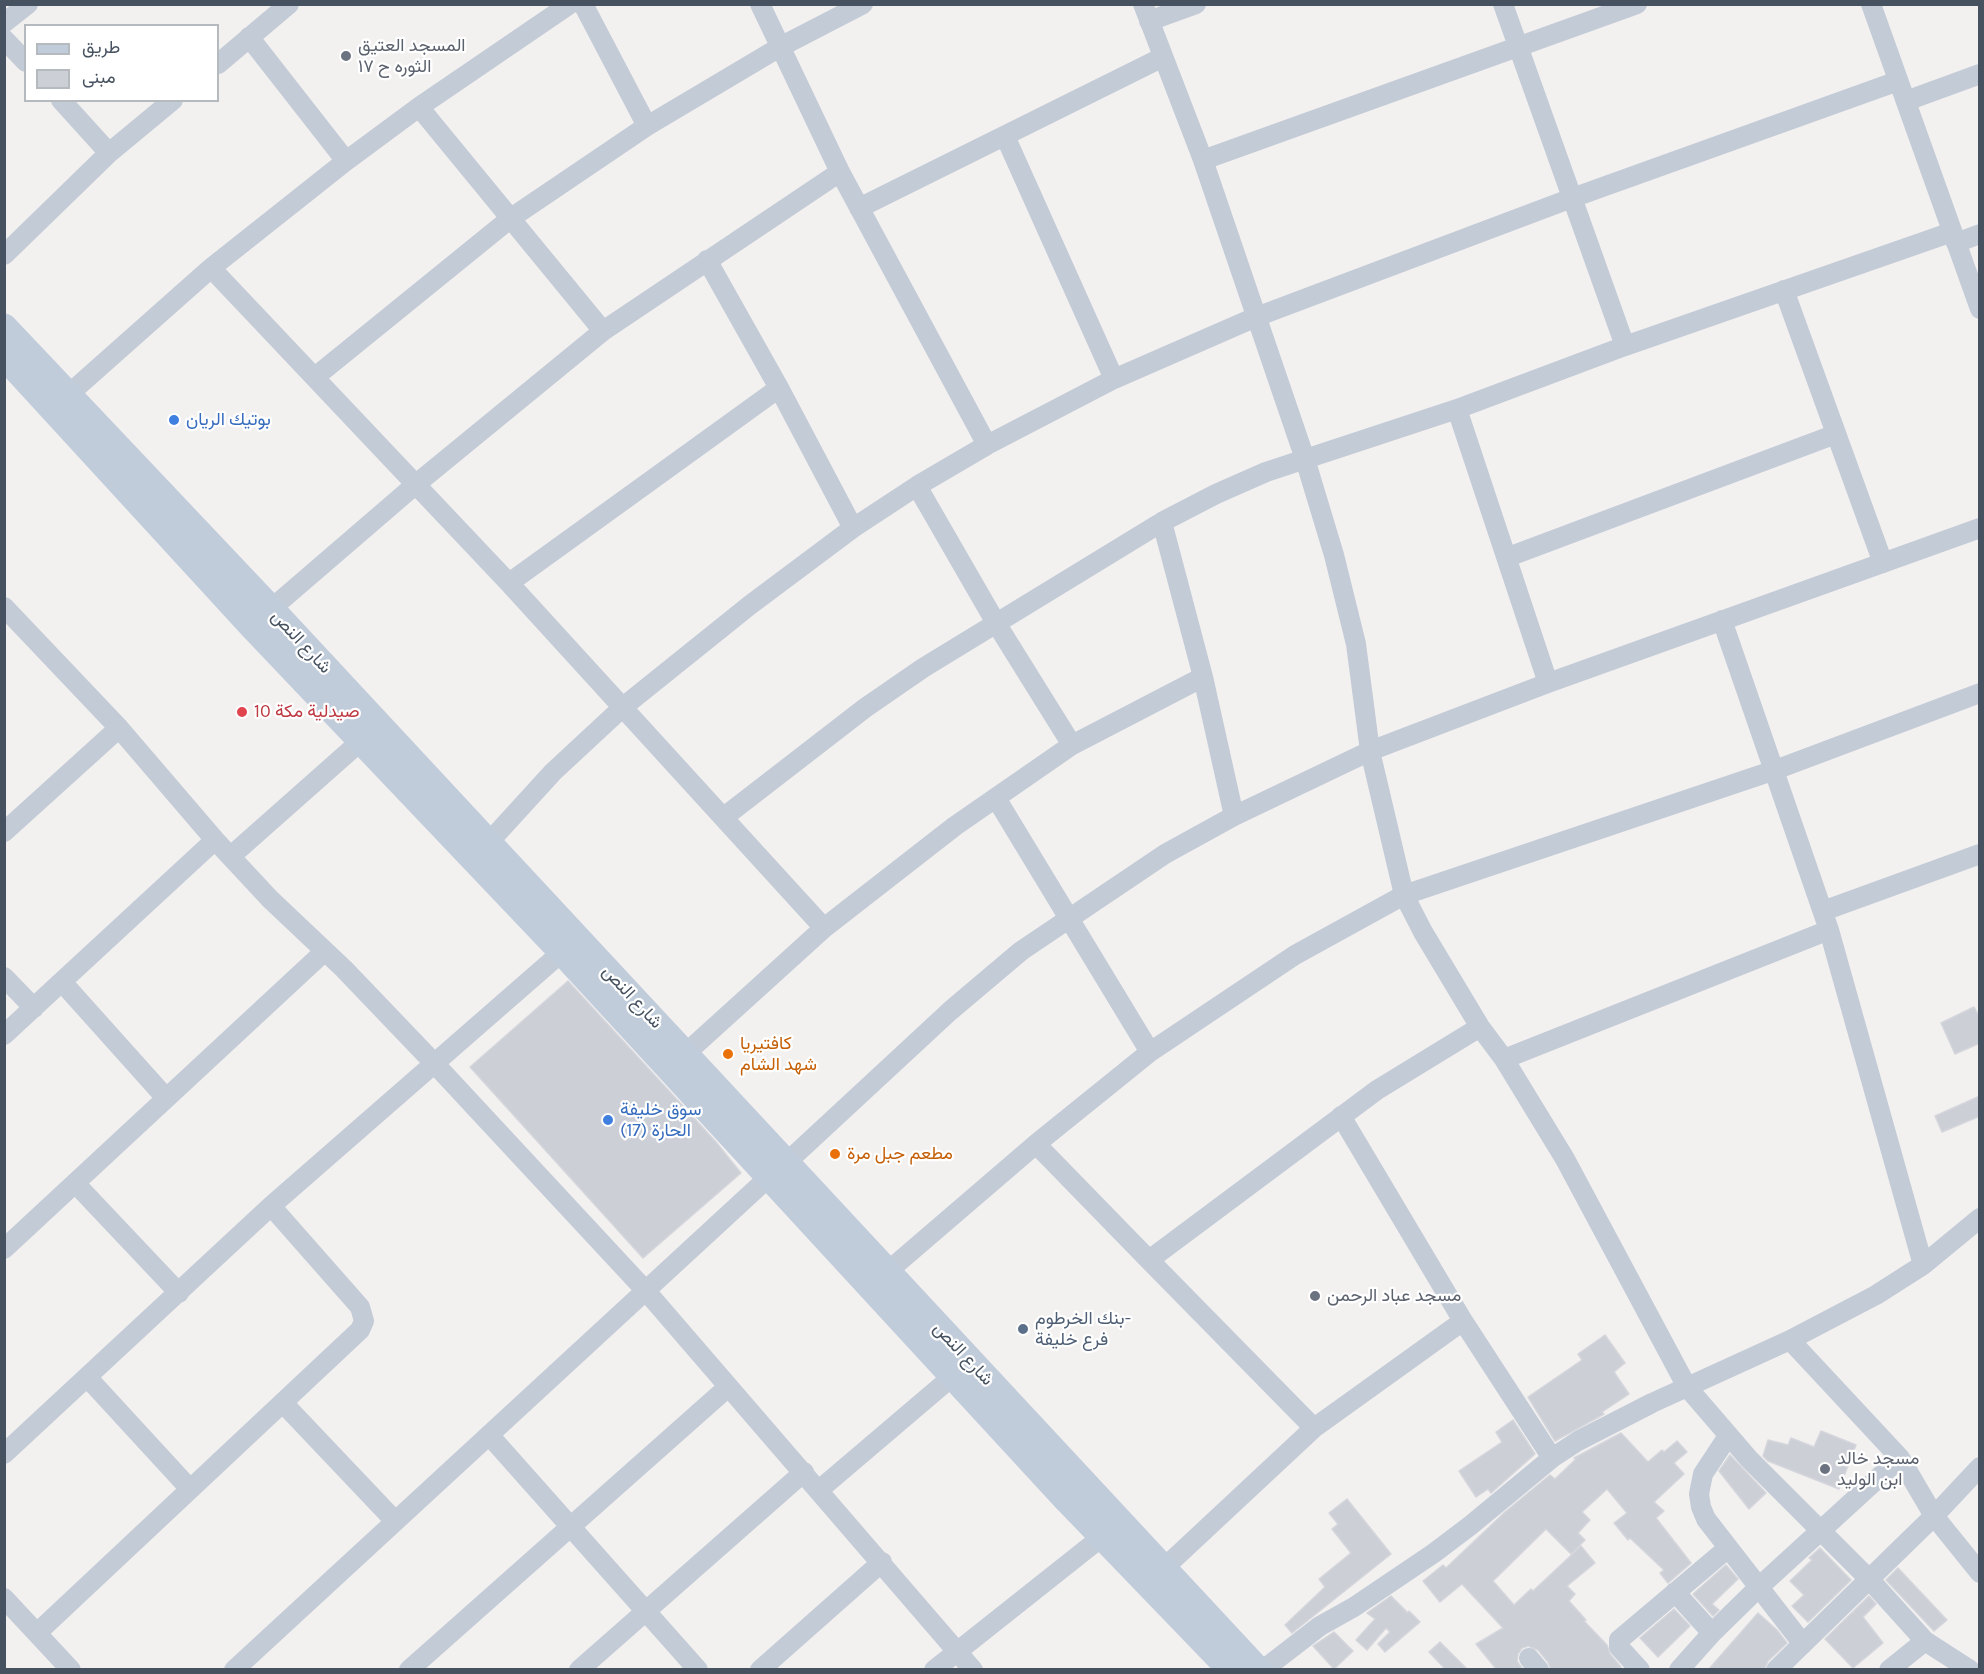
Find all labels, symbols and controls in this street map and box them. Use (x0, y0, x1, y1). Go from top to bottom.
legend (24, 24, 219, 102)
place label: المسجد العتيق الثوره ح ١٧ (358, 35, 466, 78)
text: طريق (82, 36, 120, 58)
marker: المسجد العتيق الثوره ح ١٧ (339, 49, 353, 63)
text: مبنى (82, 66, 116, 88)
place label: بوتيك الريان (186, 409, 271, 431)
marker: بوتيك الريان (167, 413, 181, 427)
street label: شارع النص (266, 606, 336, 678)
place label: صيدلية مكة 10 (254, 701, 360, 723)
marker: صيدلية مكة 10 (235, 705, 249, 719)
street label: شارع النص (597, 961, 667, 1033)
place label: كافتيريا شهد الشام (740, 1033, 817, 1076)
marker: كافتيريا شهد الشام (721, 1047, 735, 1061)
place label: سوق خليفة الحارة (17) (620, 1099, 702, 1142)
marker: سوق خليفة الحارة (17) (601, 1113, 615, 1127)
place label: مطعم جبل مرة (847, 1143, 953, 1165)
marker: مطعم جبل مرة (828, 1147, 842, 1161)
place label: مسجد عباد الرحمن (1327, 1285, 1461, 1307)
marker: مسجد عباد الرحمن (1308, 1289, 1322, 1303)
place label: بنك الخرطوم- فرع خليفة (1035, 1308, 1131, 1350)
street label: شارع النص (928, 1318, 998, 1390)
marker: بنك الخرطوم- فرع خليفة (1016, 1322, 1030, 1336)
place label: مسجد خالد ابن الوليد (1837, 1448, 1919, 1490)
marker: مسجد خالد ابن الوليد (1818, 1462, 1832, 1476)

